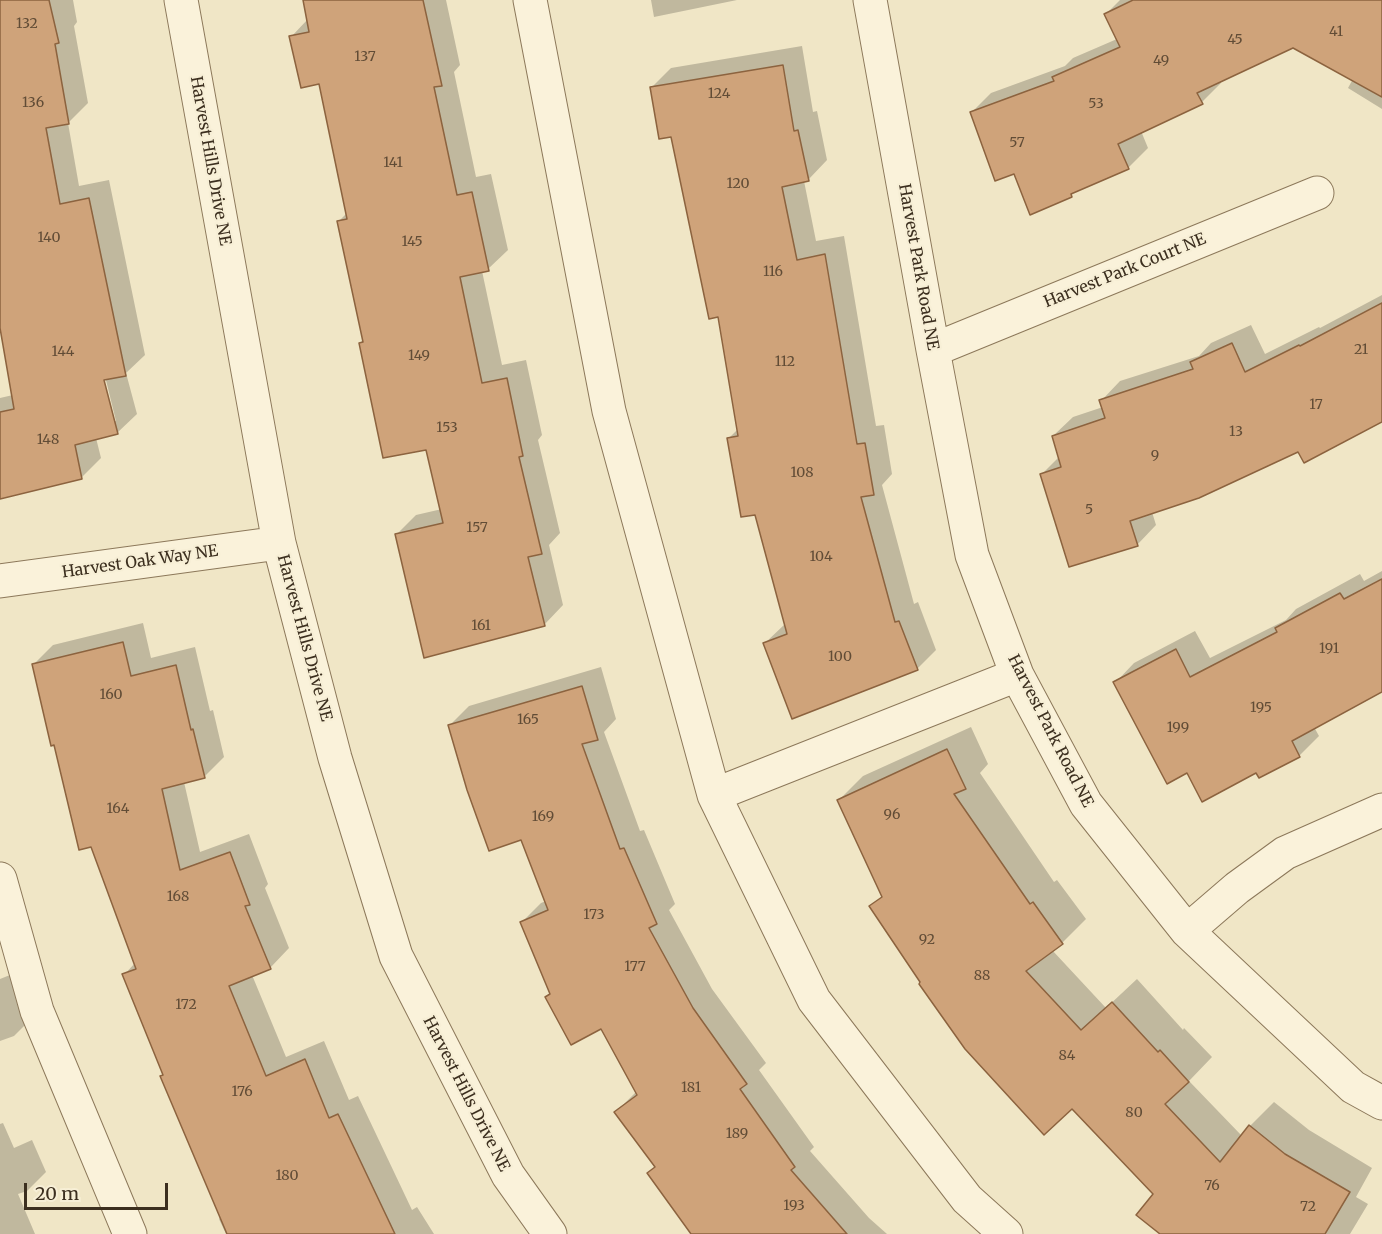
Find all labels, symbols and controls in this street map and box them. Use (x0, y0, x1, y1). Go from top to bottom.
house number: 132 (16, 16, 38, 32)
house number: 41 (1329, 24, 1343, 40)
house number: 45 (1227, 32, 1243, 48)
house number: 137 (354, 49, 376, 65)
house number: 49 (1153, 53, 1169, 69)
street label: Harvest Hills Drive NE (186, 75, 234, 247)
house number: 124 (708, 86, 730, 102)
house number: 136 (22, 95, 44, 111)
house number: 53 (1088, 96, 1104, 112)
house number: 57 (1009, 135, 1025, 151)
house number: 141 (383, 155, 403, 171)
house number: 120 (726, 176, 750, 192)
street label: Harvest Park Road NE (894, 182, 942, 352)
house number: 140 (37, 230, 61, 246)
street label: Harvest Park Court NE (1041, 230, 1209, 312)
house number: 145 (401, 234, 423, 250)
house number: 116 (763, 264, 783, 280)
house number: 21 (1354, 342, 1368, 358)
house number: 144 (52, 344, 74, 360)
house number: 149 (408, 348, 430, 364)
house number: 112 (775, 354, 795, 370)
house number: 17 (1309, 397, 1323, 413)
house number: 153 (436, 420, 458, 436)
house number: 13 (1229, 424, 1243, 440)
house number: 148 (37, 432, 59, 448)
house number: 9 (1151, 448, 1159, 464)
house number: 108 (790, 465, 814, 481)
house number: 5 (1085, 502, 1093, 518)
house number: 157 (466, 520, 488, 536)
street label: Harvest Oak Way NE (61, 542, 219, 582)
house number: 104 (809, 549, 833, 565)
street label: Harvest Hills Drive NE (273, 553, 335, 723)
house number: 161 (471, 618, 491, 634)
house number: 191 (1319, 641, 1339, 657)
house number: 100 (828, 649, 852, 665)
street label: Harvest Park Road NE (1003, 651, 1097, 811)
house number: 160 (99, 687, 123, 703)
house number: 195 (1250, 700, 1272, 716)
house number: 165 (517, 712, 539, 728)
house number: 199 (1167, 720, 1189, 736)
house number: 164 (107, 801, 129, 817)
house number: 96 (884, 807, 900, 823)
house number: 169 (532, 809, 554, 825)
house number: 168 (167, 889, 189, 905)
house number: 173 (583, 907, 605, 923)
house number: 92 (919, 932, 935, 948)
house number: 177 (624, 959, 646, 975)
house number: 88 (974, 968, 990, 984)
house number: 172 (175, 997, 197, 1013)
street label: Harvest Hills Drive NE (419, 1013, 513, 1175)
house number: 84 (1059, 1048, 1075, 1064)
house number: 181 (681, 1080, 701, 1096)
house number: 176 (231, 1084, 253, 1100)
house number: 80 (1125, 1105, 1143, 1121)
house number: 189 (726, 1126, 748, 1142)
house number: 180 (275, 1168, 299, 1184)
scale bar (27, 1171, 171, 1209)
house number: 76 (1204, 1178, 1220, 1194)
text: 20 m (35, 1182, 79, 1205)
house number: 193 (783, 1198, 805, 1214)
house number: 72 (1300, 1199, 1316, 1215)

